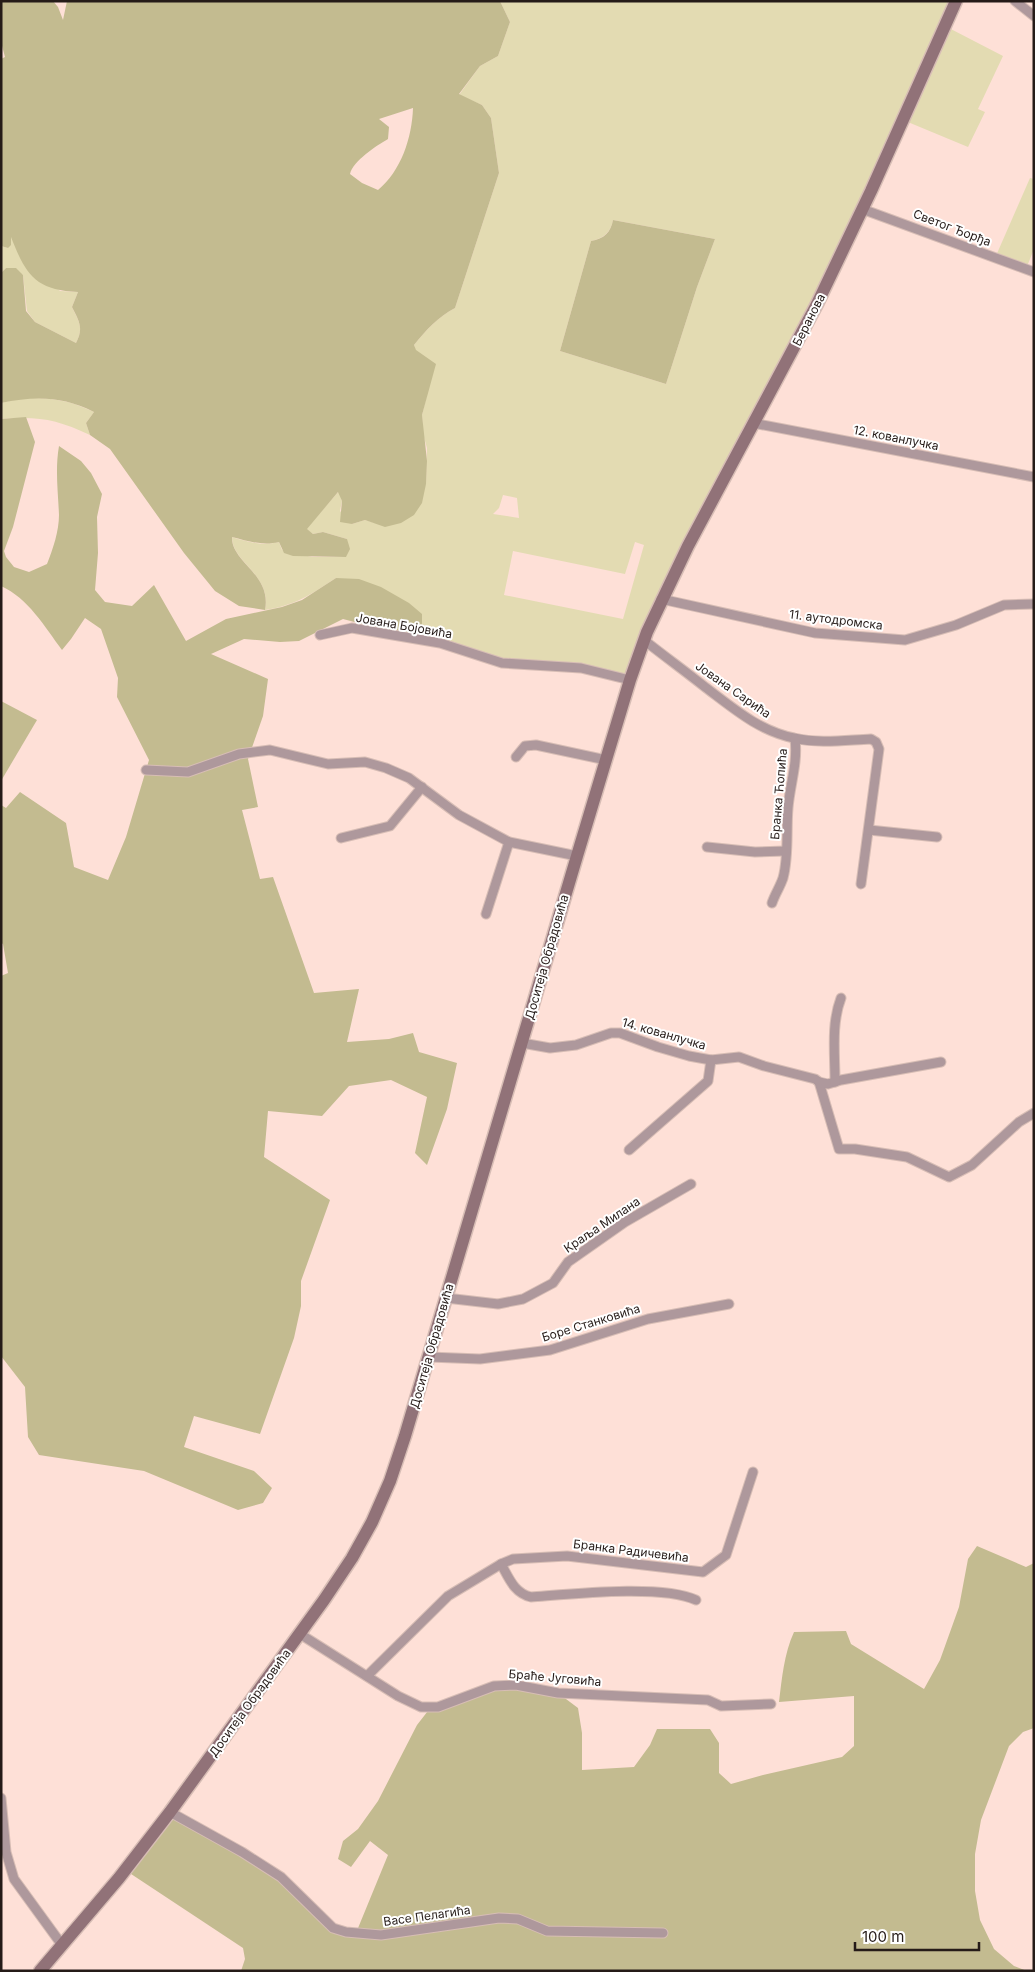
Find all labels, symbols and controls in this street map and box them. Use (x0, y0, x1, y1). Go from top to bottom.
street label: Светог Ђорђа (911, 206, 993, 249)
street label: Беранова (789, 291, 828, 348)
street label: 12. кованлучка (852, 422, 940, 453)
street label: 11. аутодромска (788, 606, 884, 633)
street label: Јована Бојовића (355, 610, 453, 641)
street label: Јована Сарића (693, 658, 774, 721)
street label: Бранка Ћопића (767, 748, 790, 840)
street label: Доситеја Обрадовића (521, 893, 572, 1021)
street label: 14. кованлучка (620, 1014, 708, 1053)
street label: Краља Милана (561, 1194, 643, 1256)
street label: Доситеја Обрадовића (406, 1282, 457, 1410)
street label: Боре Станковића (540, 1300, 642, 1345)
street label: Бранка Радичевића (572, 1536, 690, 1565)
street label: Доситеја Обрадовића (206, 1646, 294, 1759)
street label: Браће Југовића (508, 1666, 602, 1689)
street label: Васе Пелагића (382, 1902, 471, 1929)
scale bar (855, 1920, 979, 1952)
text: 100 m (862, 1927, 904, 1946)

